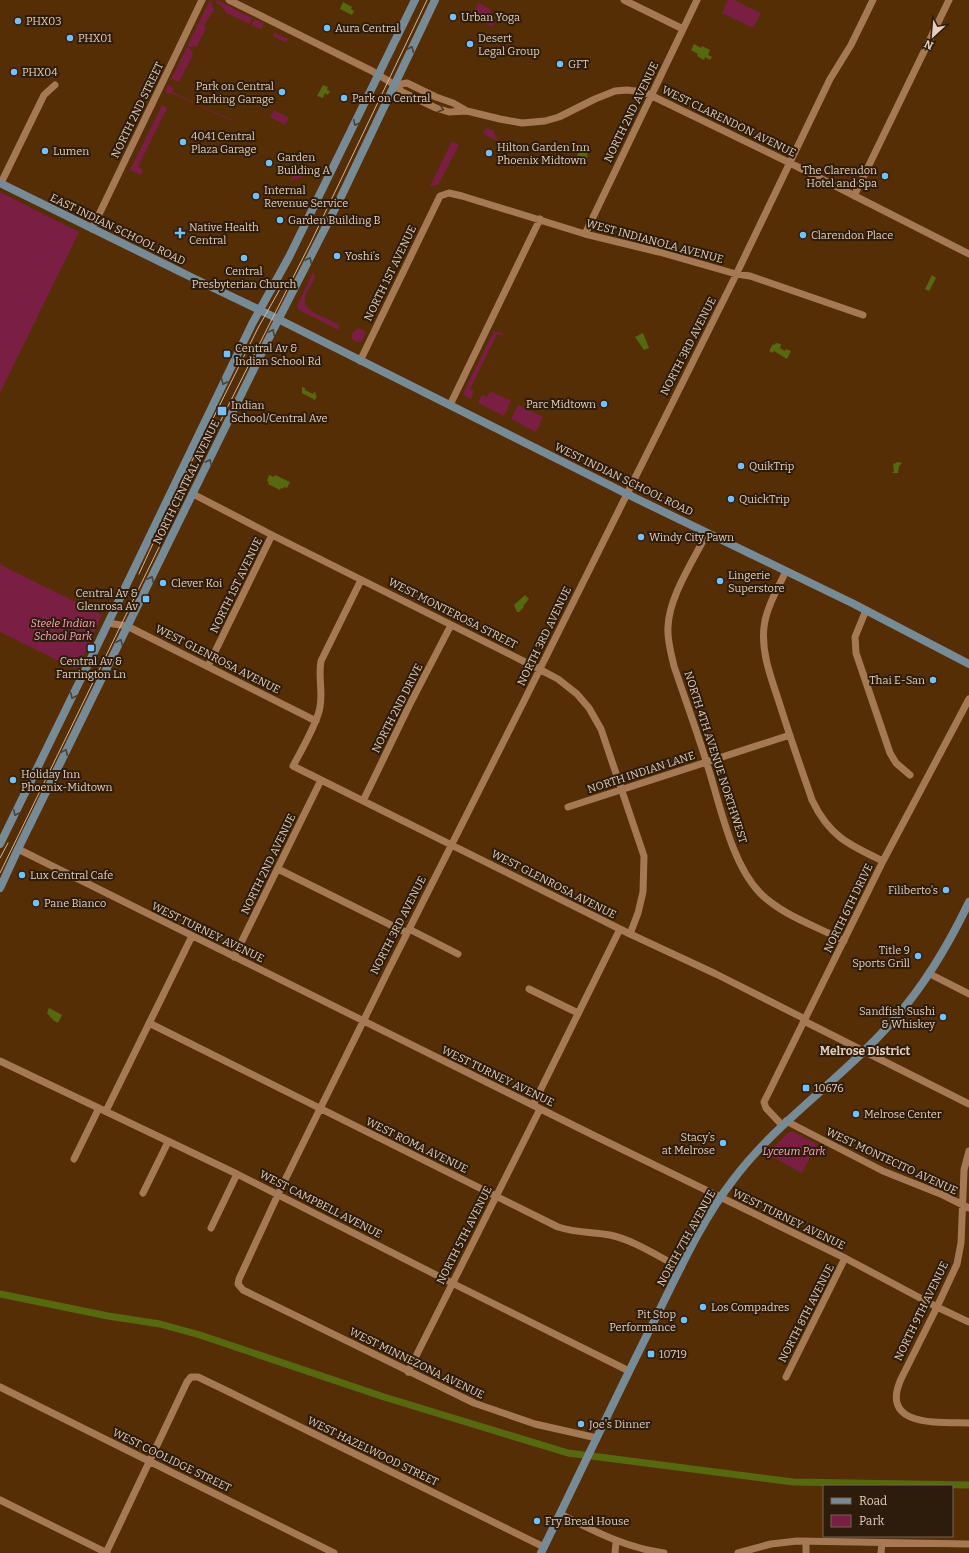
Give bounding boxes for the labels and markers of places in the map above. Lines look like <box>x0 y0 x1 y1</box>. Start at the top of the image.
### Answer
place label: Urban Yoga <box>461 11 520 24</box>
marker: Urban Yoga <box>448 12 458 22</box>
place label: PHX03 <box>26 15 62 28</box>
marker: PHX03 <box>13 16 23 26</box>
place label: Aura Central <box>335 22 399 35</box>
marker: Aura Central <box>322 23 332 33</box>
place label: PHX01 <box>78 32 112 45</box>
place label: Desert Legal Group <box>478 32 540 58</box>
marker: PHX01 <box>65 33 75 43</box>
marker: Desert Legal Group <box>465 39 475 49</box>
place label: GFT <box>568 58 589 71</box>
marker: GFT <box>555 59 565 69</box>
place label: PHX04 <box>22 66 58 79</box>
marker: PHX04 <box>9 67 19 77</box>
place label: Park on Central Parking Garage <box>196 80 274 106</box>
marker: Park on Central Parking Garage <box>277 87 287 97</box>
place label: Park on Central <box>352 92 430 105</box>
marker: Park on Central <box>339 93 349 103</box>
place label: 4041 Central Plaza Garage <box>191 130 257 156</box>
marker: 4041 Central Plaza Garage <box>178 137 188 147</box>
place label: Hilton Garden Inn Phoenix Midtown <box>497 141 590 167</box>
place label: Lumen <box>53 145 89 158</box>
marker: Lumen <box>40 146 50 156</box>
marker: Hilton Garden Inn Phoenix Midtown <box>484 148 494 158</box>
place label: Garden Building A <box>277 151 330 177</box>
marker: Garden Building A <box>264 158 274 168</box>
place label: The Clarendon Hotel and Spa <box>802 164 877 190</box>
marker: The Clarendon Hotel and Spa <box>880 171 890 181</box>
place label: Internal Revenue Service <box>264 184 348 210</box>
marker: Internal Revenue Service <box>251 191 261 201</box>
place label: Garden Building B <box>288 214 381 227</box>
marker: Garden Building B <box>275 215 285 225</box>
place label: Native Health Central <box>189 221 259 247</box>
marker: Native Health Central <box>174 227 186 239</box>
place label: Clarendon Place <box>811 229 893 242</box>
marker: Clarendon Place <box>798 230 808 240</box>
place label: Yoshi’s <box>345 250 380 263</box>
marker: Yoshi’s <box>332 251 342 261</box>
marker: Central Presbyterian Church <box>239 253 249 263</box>
place label: Central Presbyterian Church <box>192 265 296 291</box>
place label: Central Av & Indian School Rd <box>235 342 321 368</box>
marker: Central Av & Indian School Rd <box>222 349 232 359</box>
place label: Parc Midtown <box>526 398 596 411</box>
place label: Indian School/Central Ave <box>231 399 328 425</box>
marker: Parc Midtown <box>599 399 609 409</box>
marker: Indian School/Central Ave <box>216 405 228 417</box>
place label: QuikTrip <box>749 460 795 473</box>
marker: QuikTrip <box>736 461 746 471</box>
place label: QuickTrip <box>739 493 790 506</box>
marker: QuickTrip <box>726 494 736 504</box>
place label: Windy City Pawn <box>649 531 734 544</box>
marker: Windy City Pawn <box>636 532 646 542</box>
place label: Lingerie Superstore <box>728 569 785 595</box>
marker: Lingerie Superstore <box>715 576 725 586</box>
place label: Clever Koi <box>171 577 223 590</box>
marker: Clever Koi <box>158 578 168 588</box>
place label: Central Av & Glenrosa Av <box>75 587 138 613</box>
marker: Central Av & Glenrosa Av <box>141 594 151 604</box>
marker: Central Av & Farrington Ln <box>86 643 96 653</box>
place label: Central Av & Farrington Ln <box>56 655 126 681</box>
place label: Thai E-San <box>869 674 925 687</box>
marker: Thai E-San <box>928 675 938 685</box>
place label: Holiday Inn Phoenix-Midtown <box>21 768 112 794</box>
marker: Holiday Inn Phoenix-Midtown <box>8 775 18 785</box>
place label: Lux Central Cafe <box>30 869 113 882</box>
marker: Lux Central Cafe <box>17 870 27 880</box>
place label: Filiberto's <box>888 884 938 897</box>
marker: Filiberto's <box>941 885 951 895</box>
place label: Pane Bianco <box>44 897 106 910</box>
marker: Pane Bianco <box>31 898 41 908</box>
place label: Title 9 Sports Grill <box>852 944 910 970</box>
marker: Title 9 Sports Grill <box>913 951 923 961</box>
place label: Sandfish Sushi & Whiskey <box>859 1005 936 1031</box>
marker: Sandfish Sushi & Whiskey <box>938 1012 948 1022</box>
place label: 10676 <box>814 1082 844 1095</box>
marker: 10676 <box>801 1083 811 1093</box>
place label: Melrose Center <box>864 1108 942 1121</box>
marker: Melrose Center <box>851 1109 861 1119</box>
place label: Stacy’s at Melrose <box>662 1131 715 1157</box>
marker: Stacy’s at Melrose <box>718 1138 728 1148</box>
place label: Los Compadres <box>711 1301 789 1314</box>
marker: Los Compadres <box>698 1302 708 1312</box>
place label: Pit Stop Performance <box>609 1308 676 1334</box>
marker: Pit Stop Performance <box>679 1315 689 1325</box>
place label: 10719 <box>659 1348 687 1361</box>
marker: 10719 <box>646 1349 656 1359</box>
place label: Joe's Dinner <box>588 1418 650 1431</box>
marker: Joe's Dinner <box>576 1419 586 1429</box>
place label: Fry Bread House <box>545 1515 629 1528</box>
marker: Fry Bread House <box>532 1516 542 1526</box>

